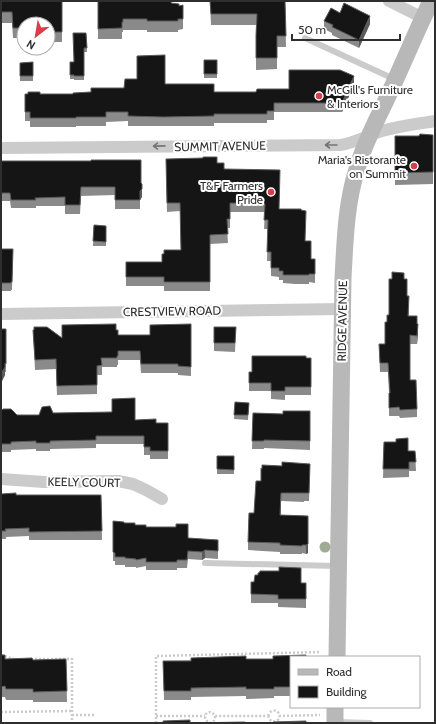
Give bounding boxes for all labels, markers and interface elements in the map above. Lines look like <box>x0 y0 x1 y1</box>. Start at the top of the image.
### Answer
north arrow <box>16 16 56 56</box>
scale bar <box>292 16 400 42</box>
text: 50 m <box>298 22 326 37</box>
text: N <box>24 37 38 53</box>
place label: McGill's Furniture & Interiors <box>327 82 413 111</box>
marker: McGill's Furniture & Interiors <box>314 91 324 101</box>
street label: SUMMIT AVENUE <box>174 138 266 154</box>
one-way arrow <box>325 141 338 149</box>
one-way arrow <box>153 142 166 150</box>
place label: Maria's Ristorante on Summit <box>318 152 406 181</box>
marker: Maria's Ristorante on Summit <box>409 161 419 171</box>
place label: T&F Farmers Pride <box>200 178 263 207</box>
marker: T&F Farmers Pride <box>266 187 276 197</box>
street label: RIDGE AVENUE <box>334 280 350 362</box>
street label: CRESTVIEW ROAD <box>123 303 222 319</box>
street label: KEELY COURT <box>47 474 121 490</box>
legend <box>290 656 420 708</box>
text: Road <box>326 664 352 679</box>
text: Building <box>326 684 368 699</box>

